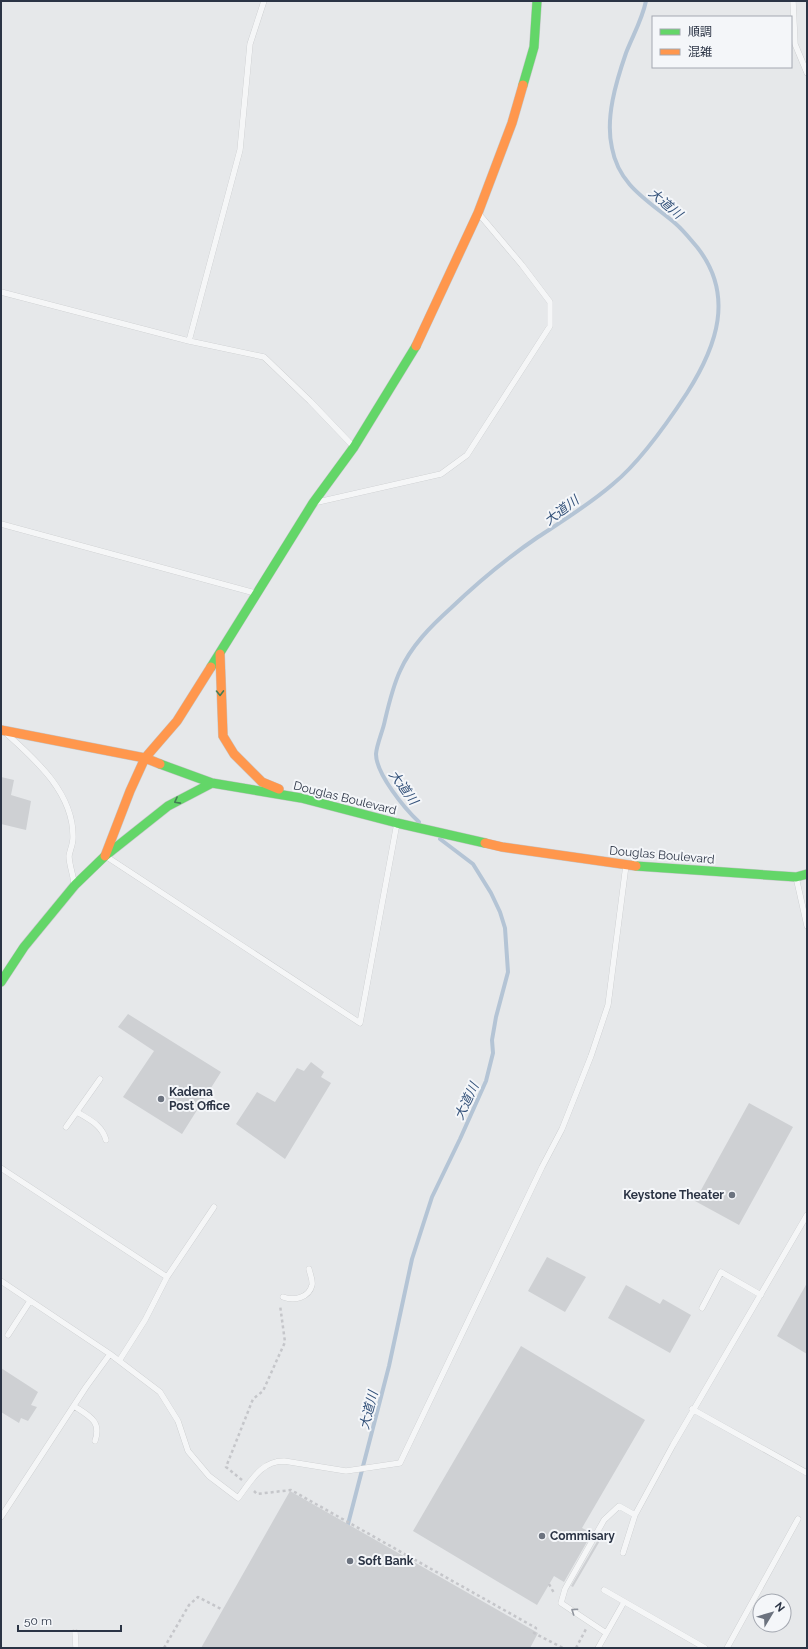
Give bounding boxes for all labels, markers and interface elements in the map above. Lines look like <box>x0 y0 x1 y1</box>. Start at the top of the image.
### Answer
legend <box>652 16 792 68</box>
text: 順調 <box>688 25 712 39</box>
text: 混雑 <box>688 45 712 59</box>
water label: 大道川 <box>646 185 687 223</box>
water label: 大道川 <box>541 491 583 528</box>
one-way arrow <box>216 690 225 696</box>
water label: 大道川 <box>386 767 422 809</box>
street label: Douglas Boulevard <box>292 778 398 818</box>
one-way arrow <box>174 796 181 803</box>
street label: Douglas Boulevard <box>609 843 715 867</box>
water label: 大道川 <box>451 1079 482 1122</box>
place label: Kadena Post Office <box>169 1085 230 1113</box>
marker: Kadena Post Office <box>156 1094 166 1104</box>
place label: Keystone Theater <box>623 1188 724 1202</box>
marker: Keystone Theater <box>727 1190 737 1200</box>
water label: 大道川 <box>356 1387 381 1431</box>
place label: Commisary <box>550 1529 615 1543</box>
marker: Commisary <box>537 1531 547 1541</box>
place label: Soft Bank <box>358 1554 414 1568</box>
marker: Soft Bank <box>345 1556 355 1566</box>
north arrow <box>752 1593 792 1633</box>
text: N <box>772 1600 787 1614</box>
scale bar <box>18 1607 121 1633</box>
one-way arrow <box>571 1608 578 1616</box>
text: 50 m <box>24 1614 52 1628</box>

